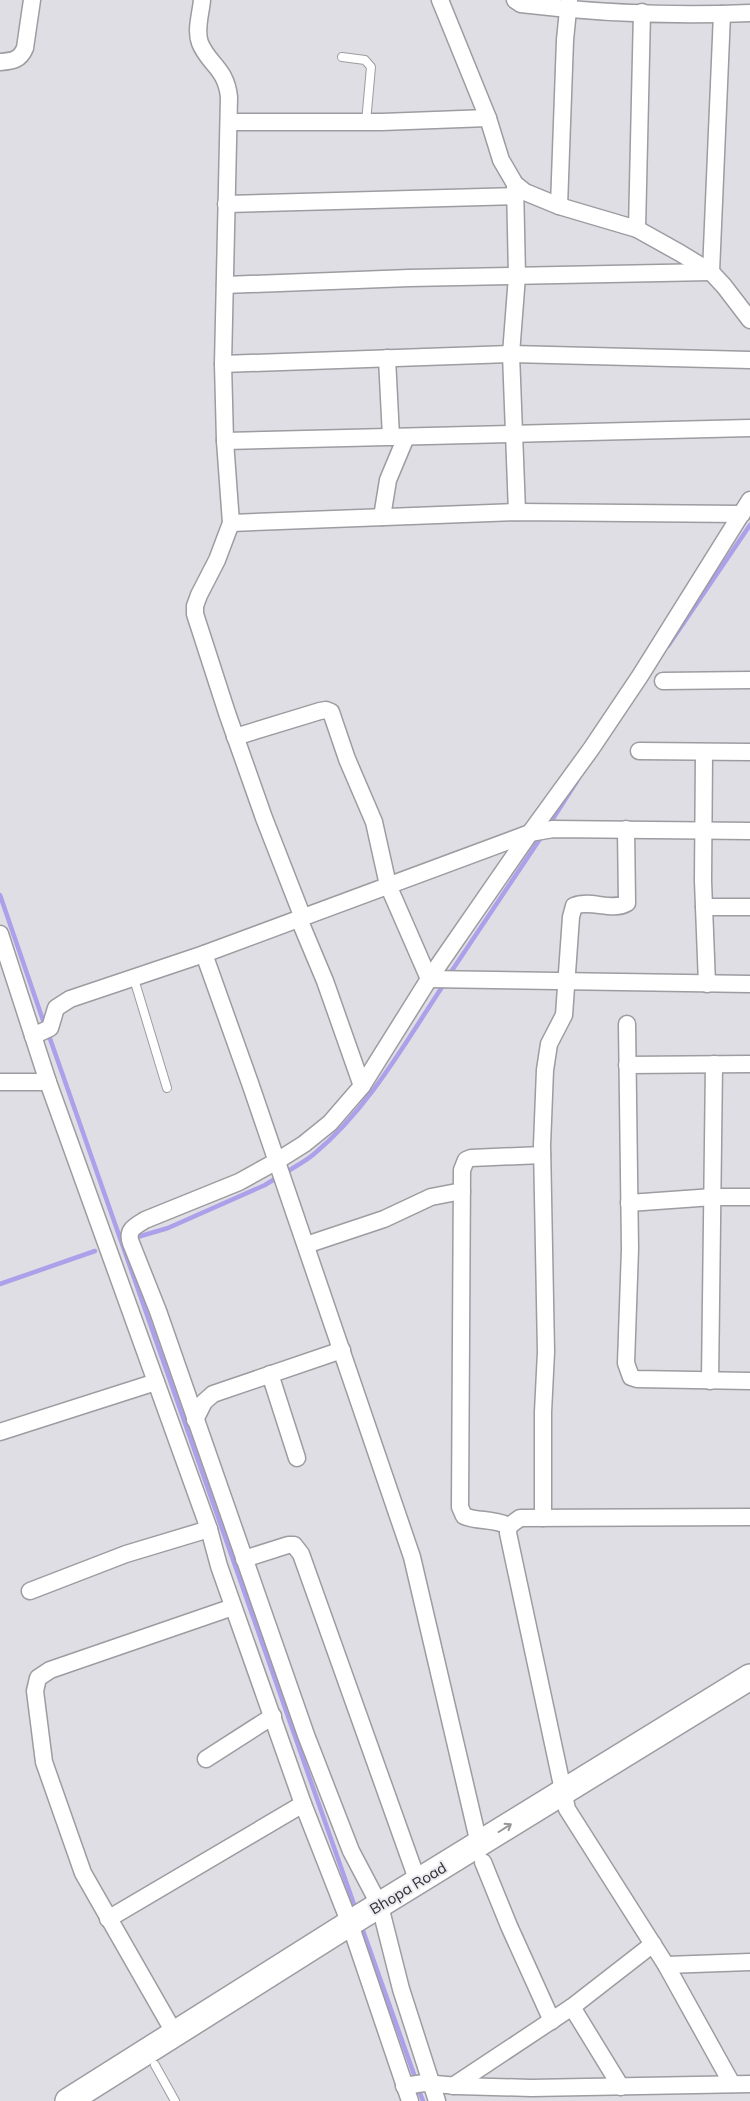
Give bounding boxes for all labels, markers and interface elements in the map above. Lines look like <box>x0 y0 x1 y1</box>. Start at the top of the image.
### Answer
one-way arrow <box>498 1823 512 1834</box>
street label: Bhopa Road <box>366 1858 450 1918</box>

